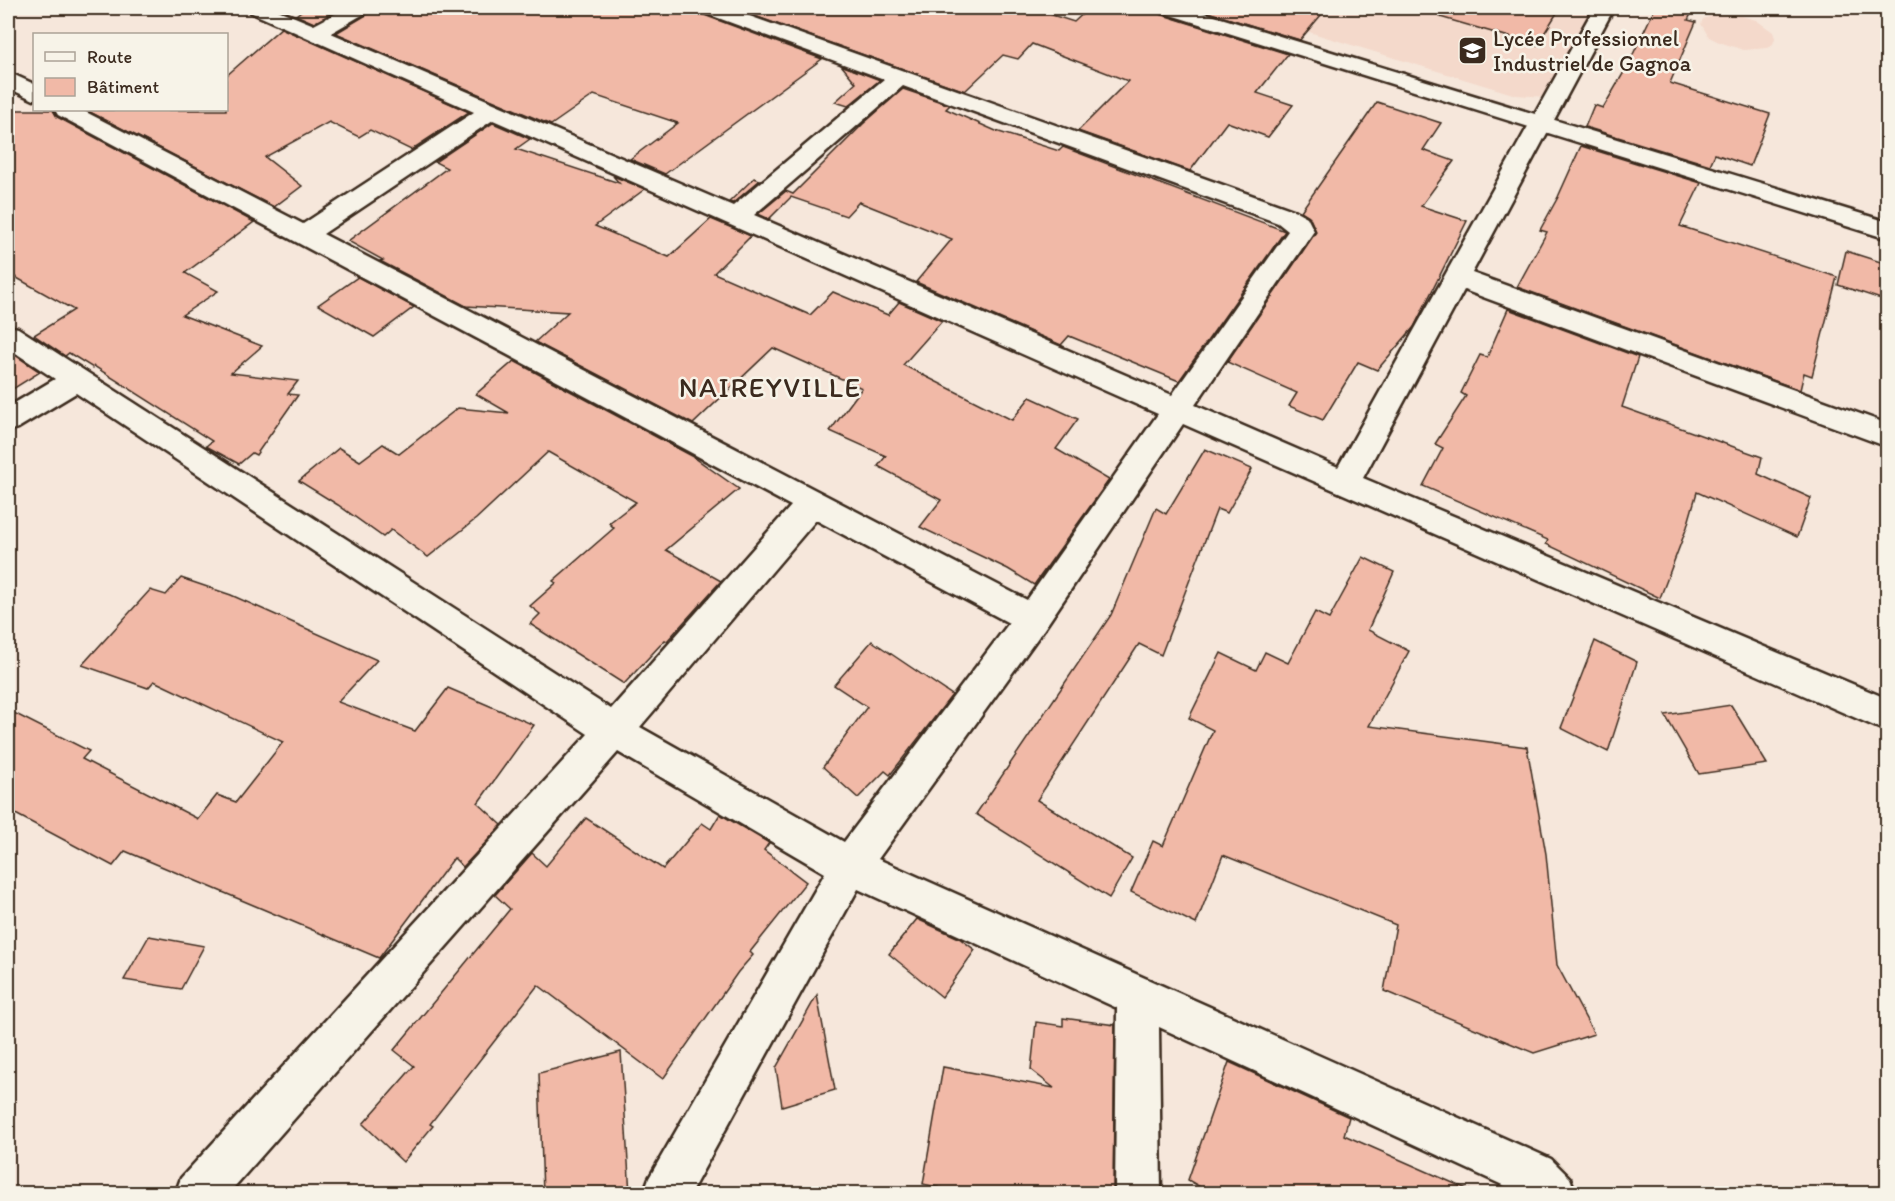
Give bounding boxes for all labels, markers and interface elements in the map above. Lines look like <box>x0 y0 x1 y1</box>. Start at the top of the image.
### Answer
place label: Lycée Professionnel Industriel de Gagnoa <box>1493 25 1692 77</box>
legend <box>33 33 228 111</box>
school or university icon: Lycée Professionnel Industriel de Gagnoa <box>1456 35 1488 67</box>
text: Route <box>87 46 132 68</box>
text: Bâtiment <box>87 76 160 98</box>
district label: NAIREYVILLE <box>679 370 861 404</box>

